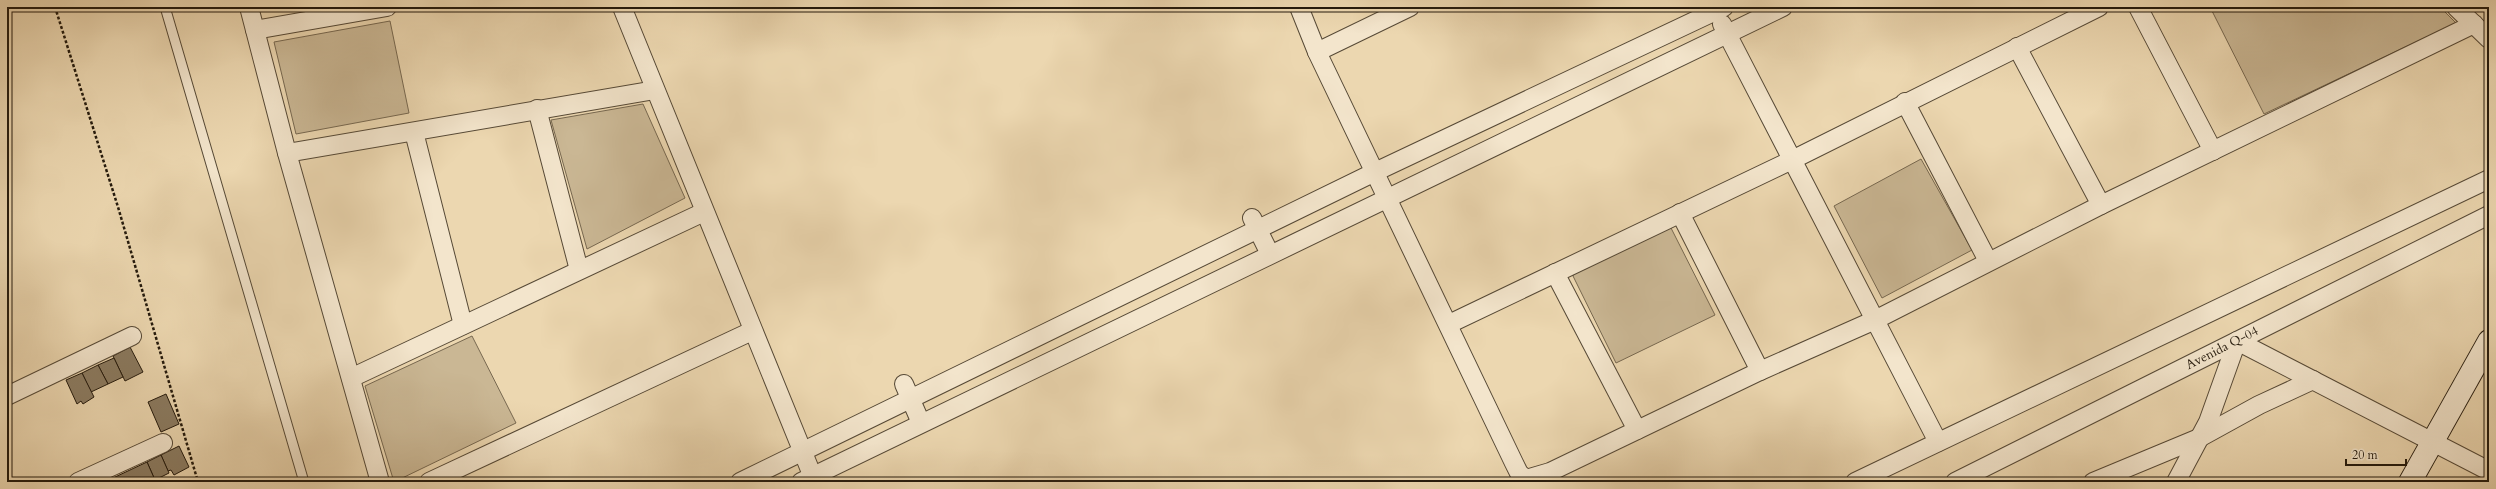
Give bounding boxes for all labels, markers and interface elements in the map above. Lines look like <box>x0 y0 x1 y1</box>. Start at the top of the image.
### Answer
street label: Avenida Q-04 <box>2183 322 2262 374</box>
scale bar <box>2346 441 2406 467</box>
text: 20 m <box>2352 447 2379 463</box>

